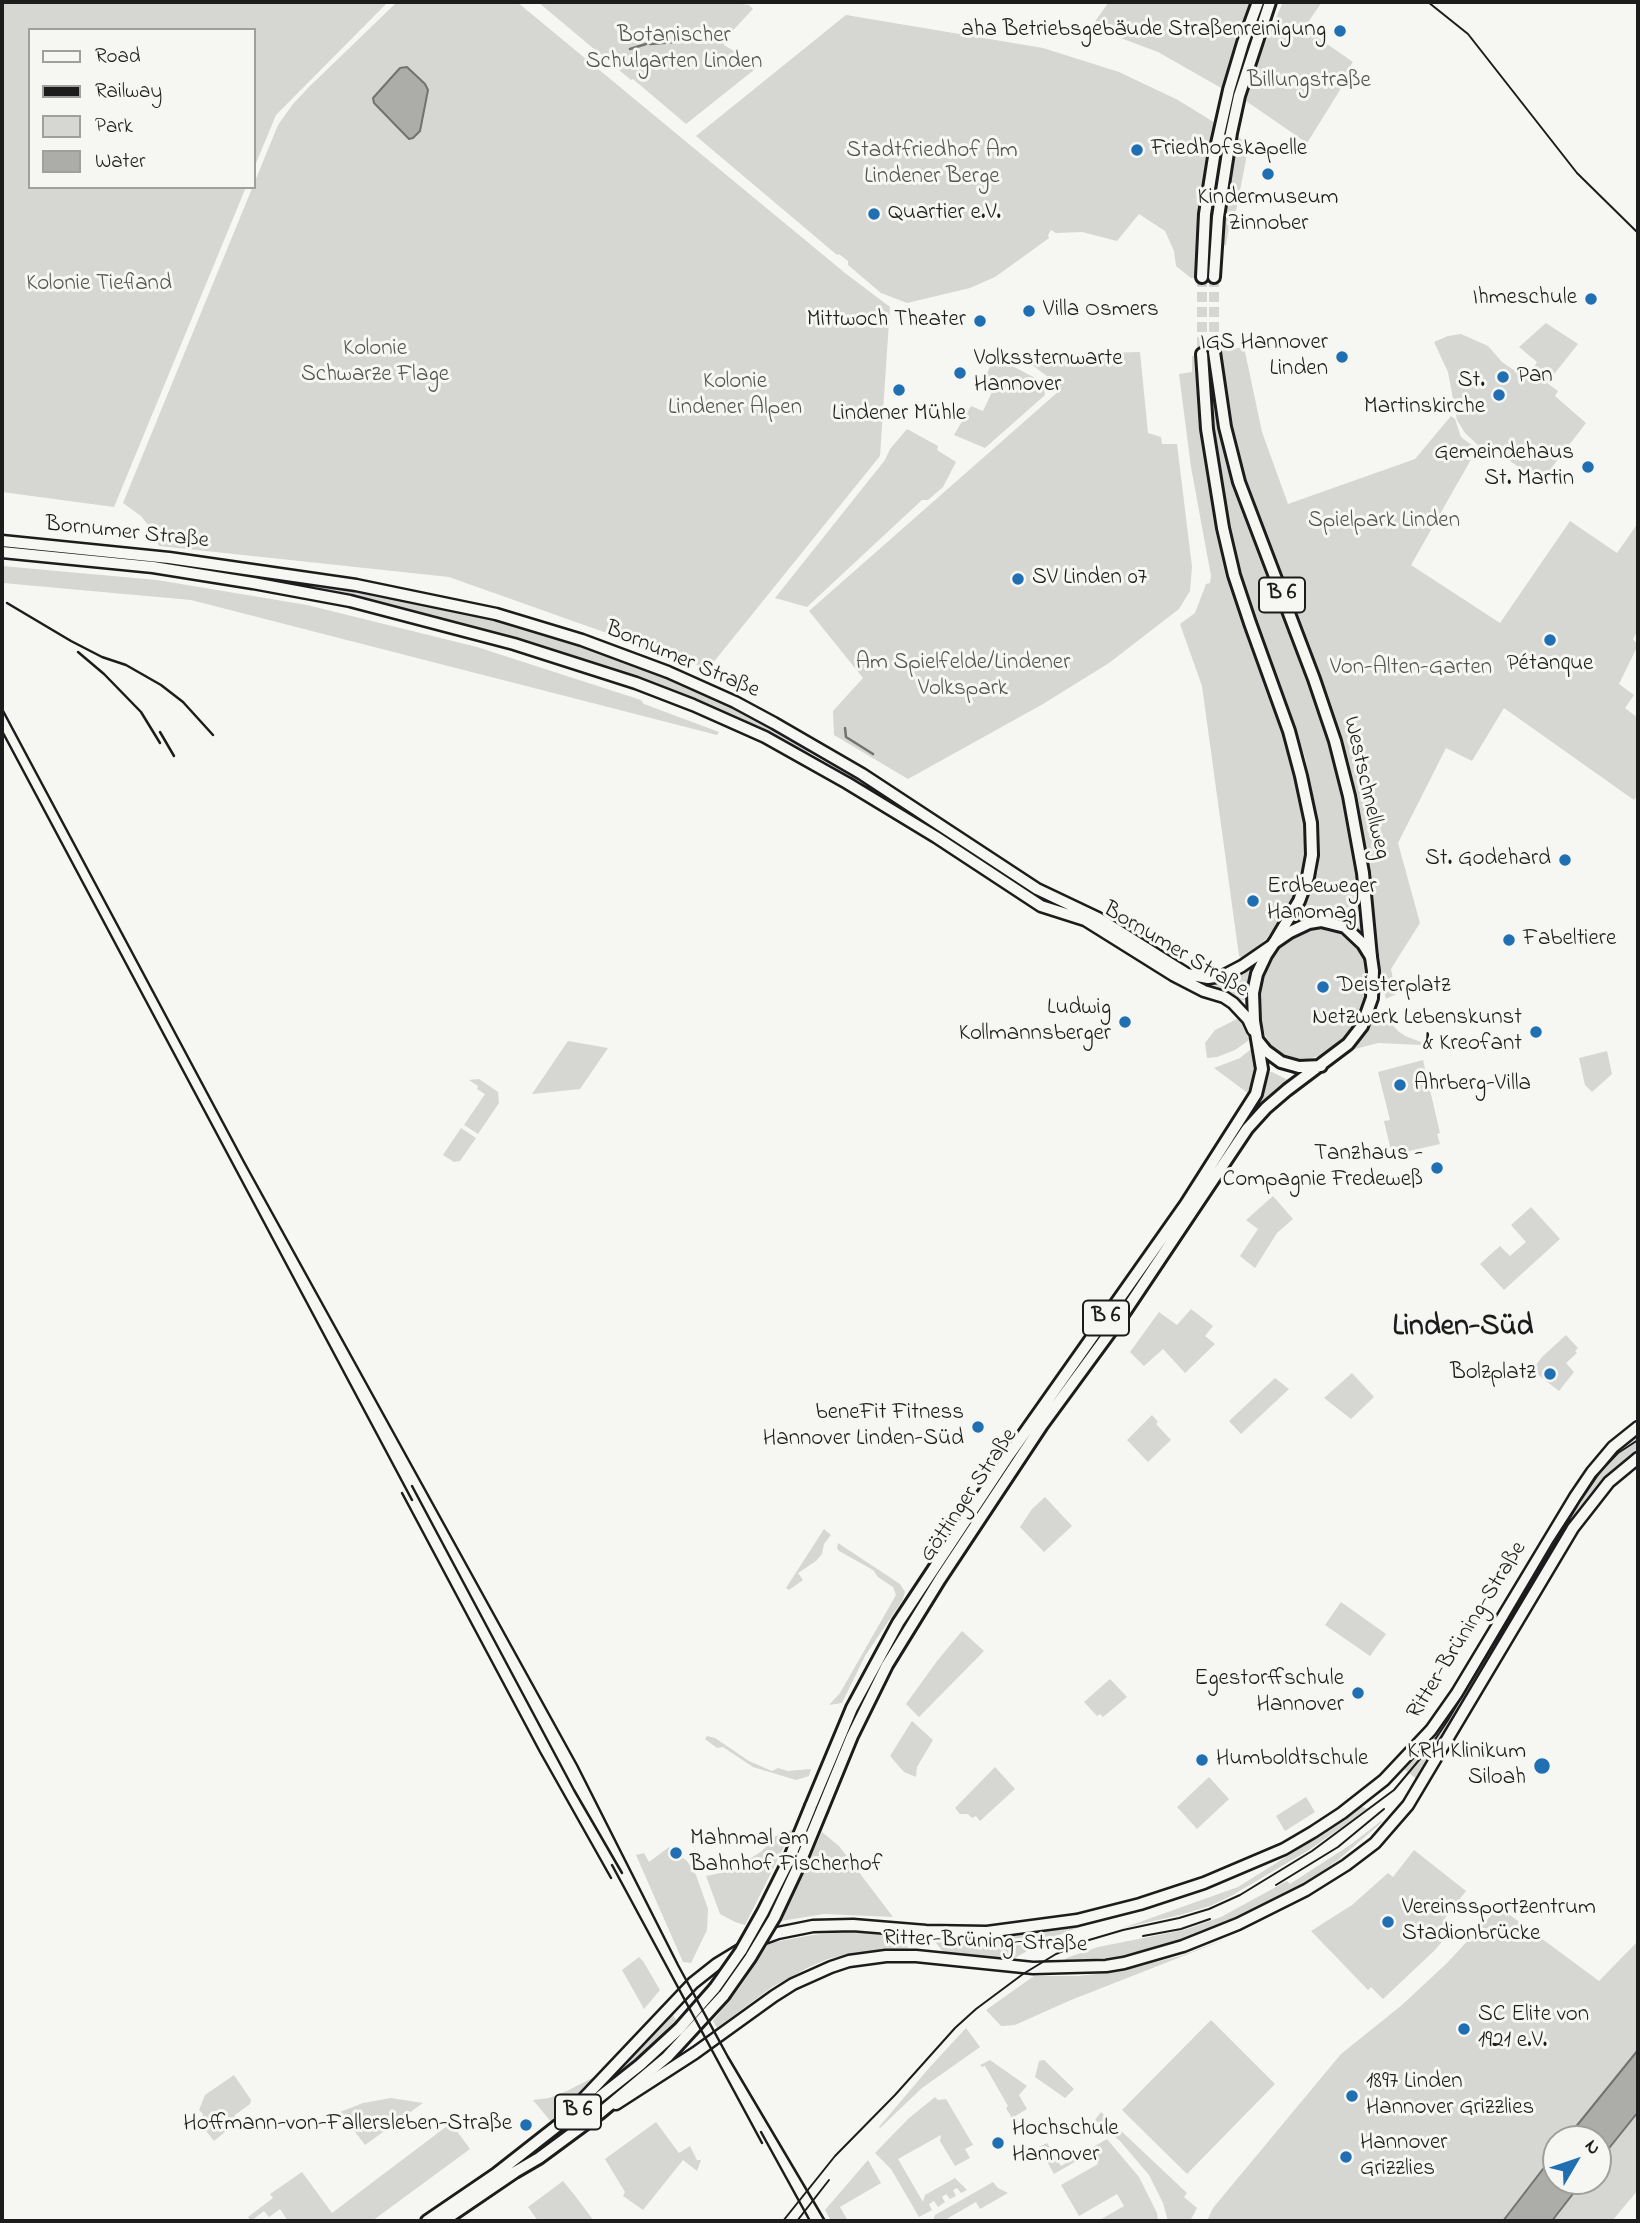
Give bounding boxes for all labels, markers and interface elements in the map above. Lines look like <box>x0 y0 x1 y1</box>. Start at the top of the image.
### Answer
place label: aha Betriebsgebäude Straßenreinigung <box>961 17 1326 45</box>
park label: Botanischer Schulgarten Linden <box>586 23 762 77</box>
marker: aha Betriebsgebäude Straßenreinigung <box>1332 23 1348 39</box>
legend <box>28 28 256 189</box>
text: Road <box>95 42 141 72</box>
park label: Billungstraße <box>1247 68 1371 96</box>
text: Railway <box>95 77 162 107</box>
text: Park <box>95 112 133 142</box>
place label: Friedhofskapelle <box>1151 136 1307 164</box>
park label: Stadtfriedhof Am Lindener Berge <box>846 138 1018 192</box>
marker: Friedhofskapelle <box>1129 142 1145 158</box>
text: Water <box>95 147 146 177</box>
marker: Kindermuseum Zinnober <box>1260 166 1276 182</box>
place label: Kindermuseum Zinnober <box>1198 185 1338 239</box>
place label: Quartier e.V. <box>888 200 1001 228</box>
marker: Quartier e.V. <box>866 206 882 222</box>
park label: Kolonie Tiefland <box>26 271 172 299</box>
place label: Ihmeschule <box>1472 285 1577 313</box>
marker: Ihmeschule <box>1583 291 1599 307</box>
place label: Villa Osmers <box>1043 297 1159 325</box>
marker: Villa Osmers <box>1021 303 1037 319</box>
place label: Mittwoch Theater <box>807 307 966 335</box>
marker: Mittwoch Theater <box>972 313 988 329</box>
place label: IGS Hannover Linden <box>1200 330 1328 384</box>
park label: Kolonie Schwarze Flage <box>301 336 449 390</box>
place label: Volkssternwarte Hannover <box>974 346 1123 400</box>
marker: IGS Hannover Linden <box>1334 349 1350 365</box>
place label: Pan <box>1517 363 1553 391</box>
marker: Volkssternwarte Hannover <box>952 365 968 381</box>
place label: St. Martinskirche <box>1364 368 1485 422</box>
park label: Kolonie Lindener Alpen <box>668 369 802 423</box>
marker: Pan <box>1495 369 1511 385</box>
marker: Lindener Mühle <box>891 382 907 398</box>
marker: St. Martinskirche <box>1491 387 1507 403</box>
place label: Lindener Mühle <box>832 401 966 429</box>
place label: Gemeindehaus St. Martin <box>1434 440 1574 494</box>
marker: Gemeindehaus St. Martin <box>1580 459 1596 475</box>
park label: Spielpark Linden <box>1308 508 1460 536</box>
street label: Bornumer Straße <box>44 512 210 556</box>
place label: SV Linden 07 <box>1032 565 1147 593</box>
marker: SV Linden 07 <box>1010 571 1026 587</box>
road number: B 6 <box>1259 578 1305 612</box>
street label: Bornumer Straße <box>601 616 763 706</box>
marker: Pétanque <box>1542 632 1558 648</box>
park label: Am Spielfelde/Lindener Volkspark <box>856 650 1070 704</box>
place label: Pétanque <box>1507 651 1593 679</box>
park label: Von-Alten-Garten <box>1330 655 1492 683</box>
street label: Westschnellweg <box>1335 714 1395 862</box>
place label: St. Godehard <box>1425 846 1551 874</box>
marker: St. Godehard <box>1557 852 1573 868</box>
place label: Erdbeweger Hanomag <box>1267 874 1377 928</box>
marker: Erdbeweger Hanomag <box>1245 893 1261 909</box>
street label: Bornumer Straße <box>1097 897 1253 1005</box>
place label: Fabeltiere <box>1523 926 1616 954</box>
marker: Fabeltiere <box>1501 932 1517 948</box>
place label: Deisterplatz <box>1337 973 1451 1001</box>
marker: Deisterplatz <box>1315 979 1331 995</box>
place label: Ludwig Kollmannsberger <box>959 995 1111 1049</box>
place label: Netzwerk Lebenskunst & Kreofant <box>1312 1005 1522 1059</box>
marker: Ludwig Kollmannsberger <box>1117 1014 1133 1030</box>
marker: Netzwerk Lebenskunst & Kreofant <box>1528 1024 1544 1040</box>
place label: Ahrberg-Villa <box>1414 1071 1531 1099</box>
marker: Ahrberg-Villa <box>1392 1077 1408 1093</box>
place label: Tanzhaus - Compagnie Fredeweß <box>1223 1141 1423 1195</box>
marker: Tanzhaus - Compagnie Fredeweß <box>1429 1160 1445 1176</box>
road number: B 6 <box>1083 1300 1129 1336</box>
district label: Linden-Süd <box>1393 1311 1533 1347</box>
place label: Bolzplatz <box>1450 1360 1536 1388</box>
marker: Bolzplatz <box>1542 1366 1558 1382</box>
place label: beneFit Fitness Hannover Linden-Süd <box>763 1400 964 1454</box>
marker: beneFit Fitness Hannover Linden-Süd <box>970 1419 986 1435</box>
street label: Göttinger Straße <box>915 1424 1025 1568</box>
street label: Ritter-Brüning-Straße <box>1402 1537 1534 1725</box>
place label: Egestorffschule Hannover <box>1194 1666 1344 1720</box>
marker: Egestorffschule Hannover <box>1350 1685 1366 1701</box>
place label: KRH Klinikum Siloah <box>1407 1739 1526 1793</box>
place label: Humboldtschule <box>1216 1746 1368 1774</box>
marker: Humboldtschule <box>1194 1752 1210 1768</box>
marker: KRH Klinikum Siloah <box>1532 1756 1552 1776</box>
place label: Mahnmal am Bahnhof Fischerhof <box>690 1826 882 1880</box>
marker: Mahnmal am Bahnhof Fischerhof <box>668 1845 684 1861</box>
place label: Vereinssportzentrum Stadionbrücke <box>1402 1895 1596 1949</box>
marker: Vereinssportzentrum Stadionbrücke <box>1380 1914 1396 1930</box>
street label: Ritter-Brüning-Straße <box>882 1926 1088 1960</box>
place label: SC Elite von 1921 e.V. <box>1478 2002 1589 2056</box>
marker: SC Elite von 1921 e.V. <box>1456 2021 1472 2037</box>
place label: 1897 Linden Hannover Grizzlies <box>1366 2069 1534 2123</box>
marker: 1897 Linden Hannover Grizzlies <box>1344 2088 1360 2104</box>
road number: B 6 <box>555 2094 601 2130</box>
place label: Hoffmann-von-Fallersleben-Straße <box>183 2111 512 2139</box>
place label: Hochschule Hannover <box>1012 2116 1119 2170</box>
marker: Hoffmann-von-Fallersleben-Straße <box>518 2117 534 2133</box>
north arrow <box>1542 2125 1612 2195</box>
place label: Hannover Grizzlies <box>1360 2130 1447 2184</box>
text: N <box>1578 2134 1607 2161</box>
marker: Hochschule Hannover <box>990 2135 1006 2151</box>
marker: Hannover Grizzlies <box>1338 2149 1354 2165</box>

